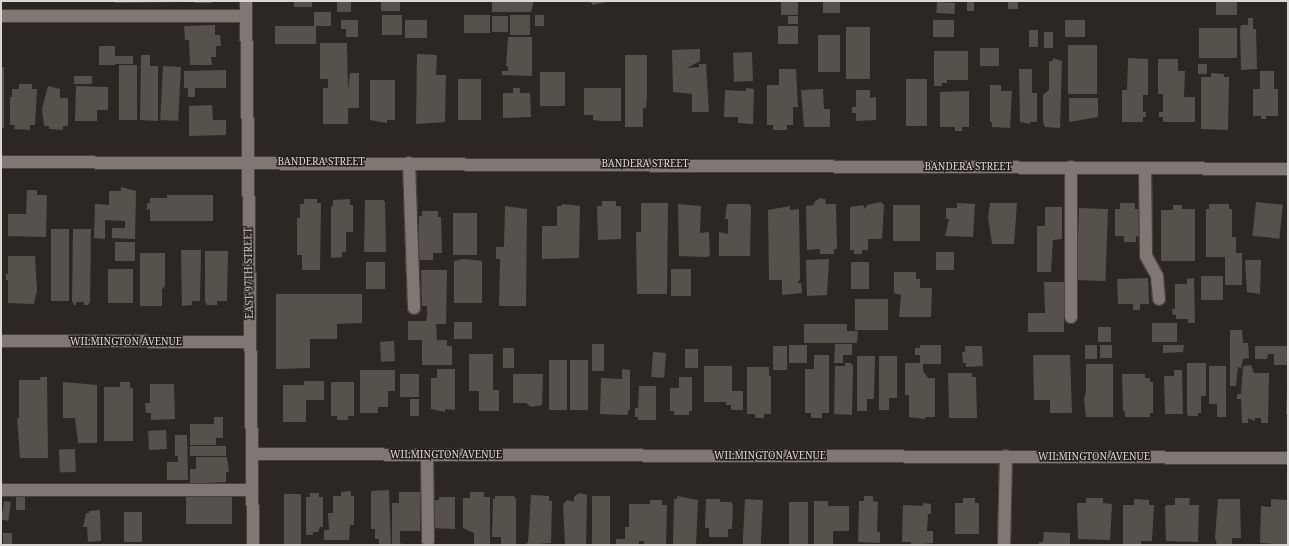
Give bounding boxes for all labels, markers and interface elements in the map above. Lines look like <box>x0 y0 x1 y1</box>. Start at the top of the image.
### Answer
street label: BANDERA STREET <box>277 156 365 168</box>
street label: BANDERA STREET <box>601 158 689 170</box>
street label: BANDERA STREET <box>924 161 1012 173</box>
street label: EAST 97TH STREET <box>242 227 256 319</box>
street label: WILMINGTON AVENUE <box>70 336 182 348</box>
street label: WILMINGTON AVENUE <box>390 449 502 461</box>
street label: WILMINGTON AVENUE <box>714 450 826 462</box>
street label: WILMINGTON AVENUE <box>1038 451 1150 463</box>

